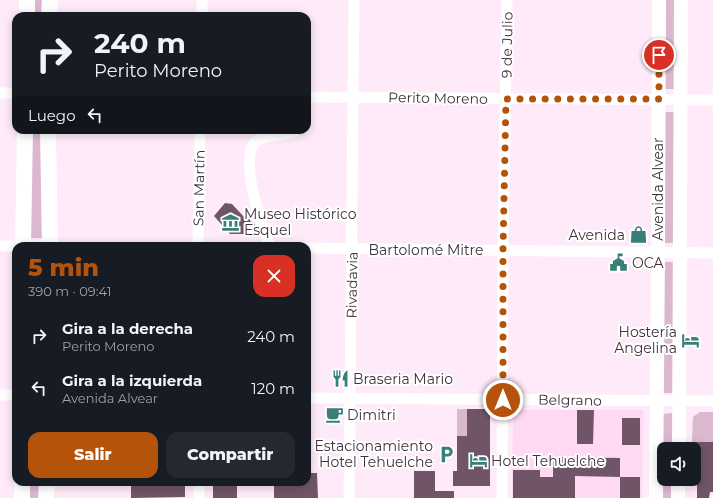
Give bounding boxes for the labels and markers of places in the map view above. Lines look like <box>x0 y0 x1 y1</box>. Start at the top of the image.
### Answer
pin <box>642 38 676 72</box>
place label: Museo Histórico Esquel <box>244 205 357 239</box>
museum icon: Museo Histórico Esquel <box>221 212 241 232</box>
shop icon: Avenida <box>628 225 648 245</box>
place label: Avenida <box>569 226 625 244</box>
public building icon: OCA <box>609 253 629 273</box>
place label: OCA <box>632 254 664 272</box>
place label: Hostería Angelina <box>614 323 677 357</box>
hotel icon: Hostería Angelina <box>680 330 700 350</box>
restaurant icon: Braseria Mario <box>330 369 350 389</box>
place label: Braseria Mario <box>353 370 453 388</box>
cafe icon: Dimitri <box>324 405 344 425</box>
place label: Dimitri <box>347 406 396 424</box>
place label: Estacionamiento Hotel Tehuelche <box>314 437 433 471</box>
parking icon: Estacionamiento Hotel Tehuelche <box>436 444 456 464</box>
hotel icon: Hotel Tehuelche <box>468 451 488 471</box>
place label: Hotel Tehuelche <box>491 452 605 470</box>

